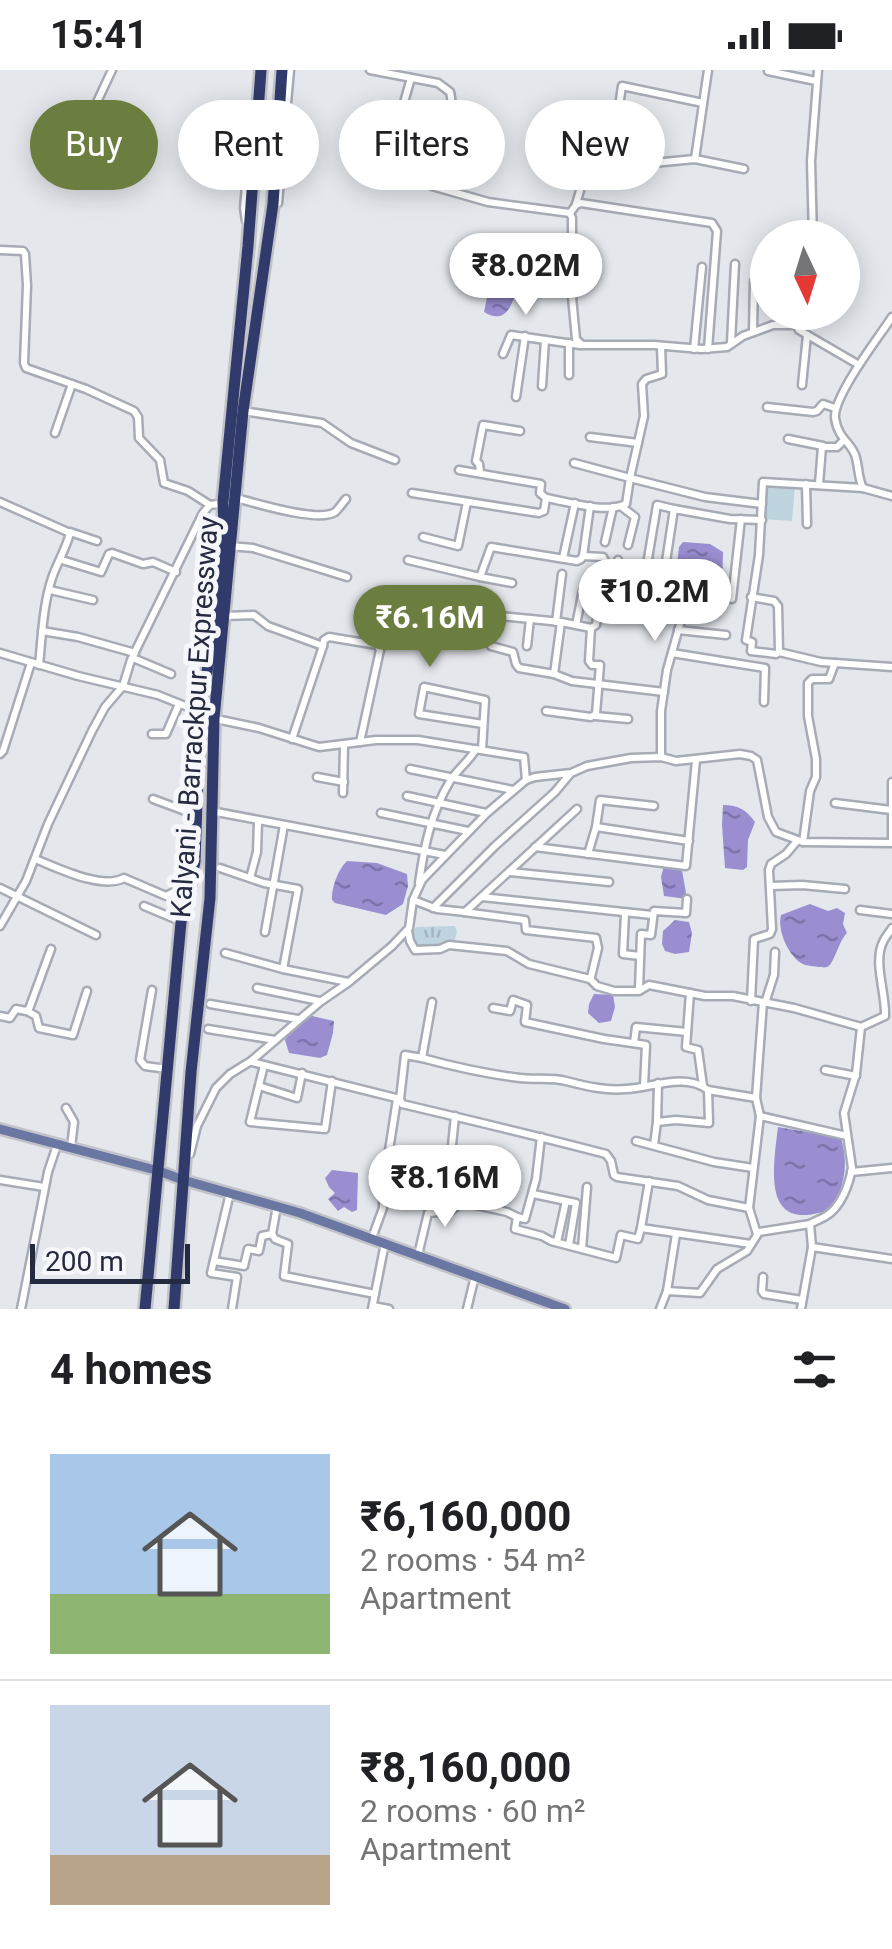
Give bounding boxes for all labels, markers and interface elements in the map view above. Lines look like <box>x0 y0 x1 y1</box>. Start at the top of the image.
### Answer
text: 15:41 <box>50 13 148 57</box>
chip: Buy <box>30 100 158 190</box>
chip: Rent <box>178 100 319 190</box>
chip: Filters <box>339 100 505 190</box>
chip: New <box>525 100 665 190</box>
north arrow <box>750 220 860 330</box>
map controls <box>750 220 860 330</box>
pin: ₹8.02M <box>445 233 607 318</box>
text: ₹8.02M <box>471 246 581 284</box>
street label: Kalyani - Barrackpur Expressway <box>164 515 225 919</box>
pin: ₹10.2M <box>574 559 736 644</box>
text: ₹10.2M <box>600 572 710 610</box>
pin: ₹6.16M <box>349 585 511 670</box>
text: ₹6.16M <box>375 598 485 636</box>
pin: ₹8.16M <box>364 1145 526 1230</box>
text: ₹8.16M <box>390 1158 500 1196</box>
scale bar <box>30 1239 190 1284</box>
text: 200 m <box>45 1245 124 1278</box>
icon: filters <box>787 1342 842 1397</box>
text: 4 homes <box>50 1345 212 1394</box>
text: ₹6,160,000 <box>360 1492 571 1541</box>
icon: home <box>130 1494 250 1614</box>
text: 2 rooms · 54 m² <box>360 1541 585 1579</box>
text: Apartment <box>360 1579 512 1617</box>
text: ₹8,160,000 <box>360 1743 571 1792</box>
icon: home <box>130 1745 250 1865</box>
text: 2 rooms · 60 m² <box>360 1792 585 1830</box>
text: Apartment <box>360 1830 512 1868</box>

